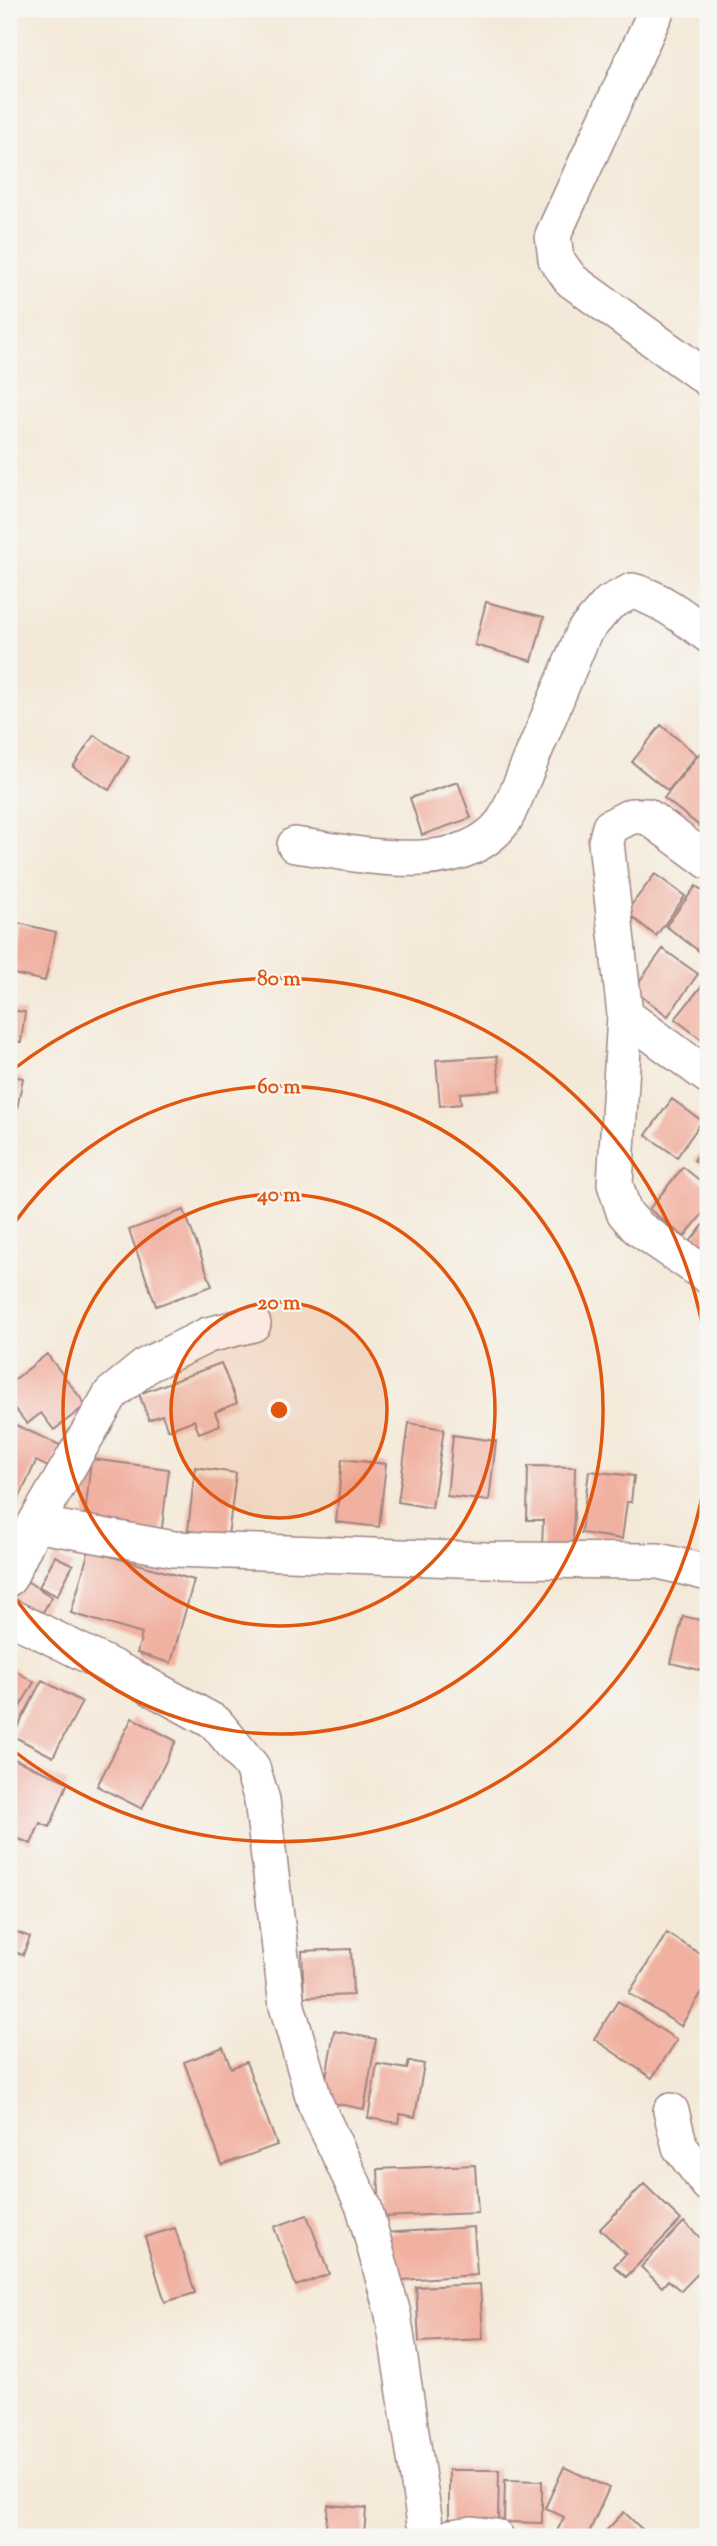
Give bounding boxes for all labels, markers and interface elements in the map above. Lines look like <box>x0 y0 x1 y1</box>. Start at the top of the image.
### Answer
text: 80 m <box>257 965 301 995</box>
text: 60 m <box>257 1073 301 1103</box>
text: 40 m <box>256 1181 301 1211</box>
text: 20 m <box>258 1289 301 1319</box>
centre of rings <box>267 1398 291 1422</box>

